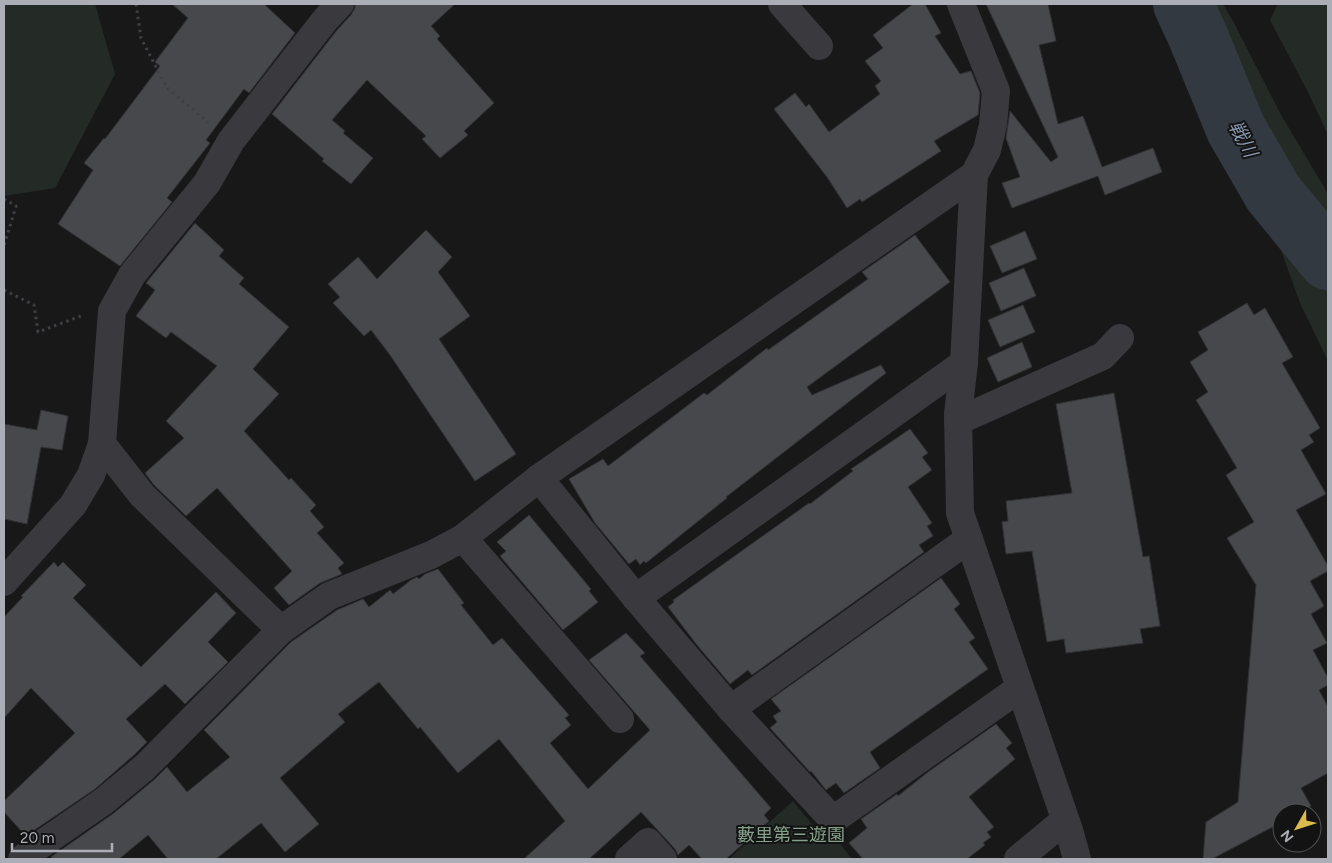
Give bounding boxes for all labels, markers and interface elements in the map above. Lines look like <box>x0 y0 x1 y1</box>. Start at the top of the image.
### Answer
water label: 戦川 <box>1224 117 1263 163</box>
north arrow <box>1272 803 1322 853</box>
scale bar <box>12 820 112 852</box>
park label: 藪里第三遊園 <box>737 824 845 846</box>
text: N <box>1277 826 1297 845</box>
text: 20 m <box>20 829 54 847</box>

